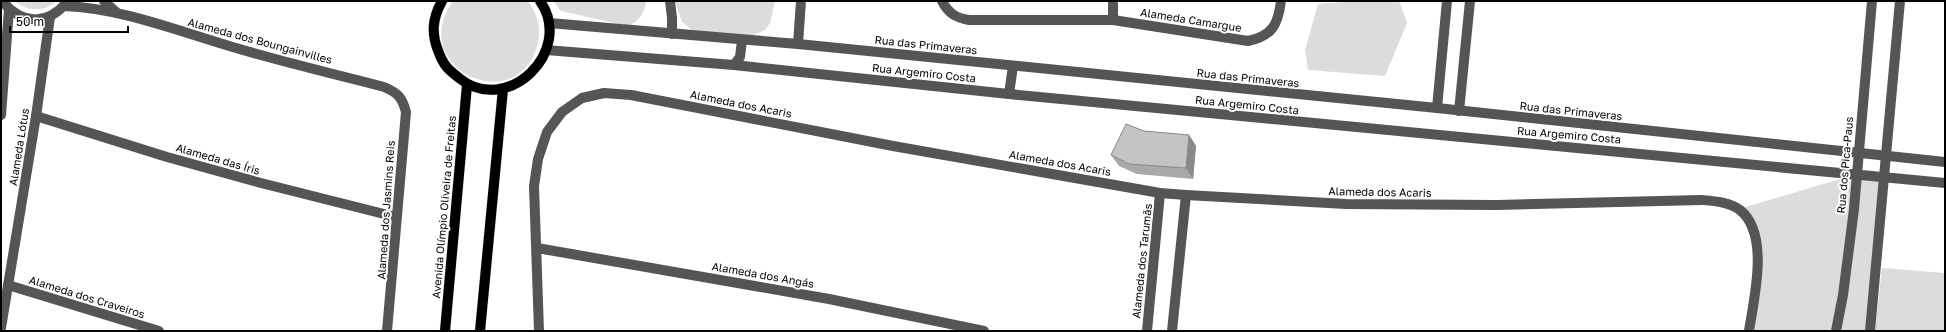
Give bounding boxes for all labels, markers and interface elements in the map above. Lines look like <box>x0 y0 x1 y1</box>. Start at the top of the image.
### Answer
street label: Alameda Camargue <box>1140 5 1243 34</box>
scale bar <box>10 8 128 34</box>
text: 50 m <box>16 14 44 29</box>
street label: Alameda dos Boungainvilles <box>187 15 334 66</box>
street label: Rua das Primaveras <box>874 33 978 56</box>
street label: Rua Argemiro Costa <box>872 61 977 84</box>
street label: Rua das Primaveras <box>1196 66 1300 89</box>
street label: Alameda dos Acaris <box>689 87 793 120</box>
street label: Rua Argemiro Costa <box>1195 93 1300 116</box>
street label: Rua das Primaveras <box>1519 99 1623 122</box>
street label: Alameda Lótus <box>6 107 31 187</box>
street label: Avenida Olímpio Oliveira de Freitas <box>429 115 458 299</box>
street label: Rua dos Pica-Paus <box>1834 116 1855 214</box>
street label: Rua Argemiro Costa <box>1517 123 1622 146</box>
street label: Alameda das Íris <box>175 140 262 177</box>
street label: Alameda dos Jasmins Reis <box>374 140 397 280</box>
street label: Alameda dos Acaris <box>1008 147 1112 178</box>
street label: Alameda dos Acaris <box>1328 184 1432 199</box>
street label: Alameda dos Tarumãs <box>1129 203 1154 319</box>
street label: Alameda dos Angás <box>711 259 815 290</box>
street label: Alameda dos Craveiros <box>28 273 147 320</box>

